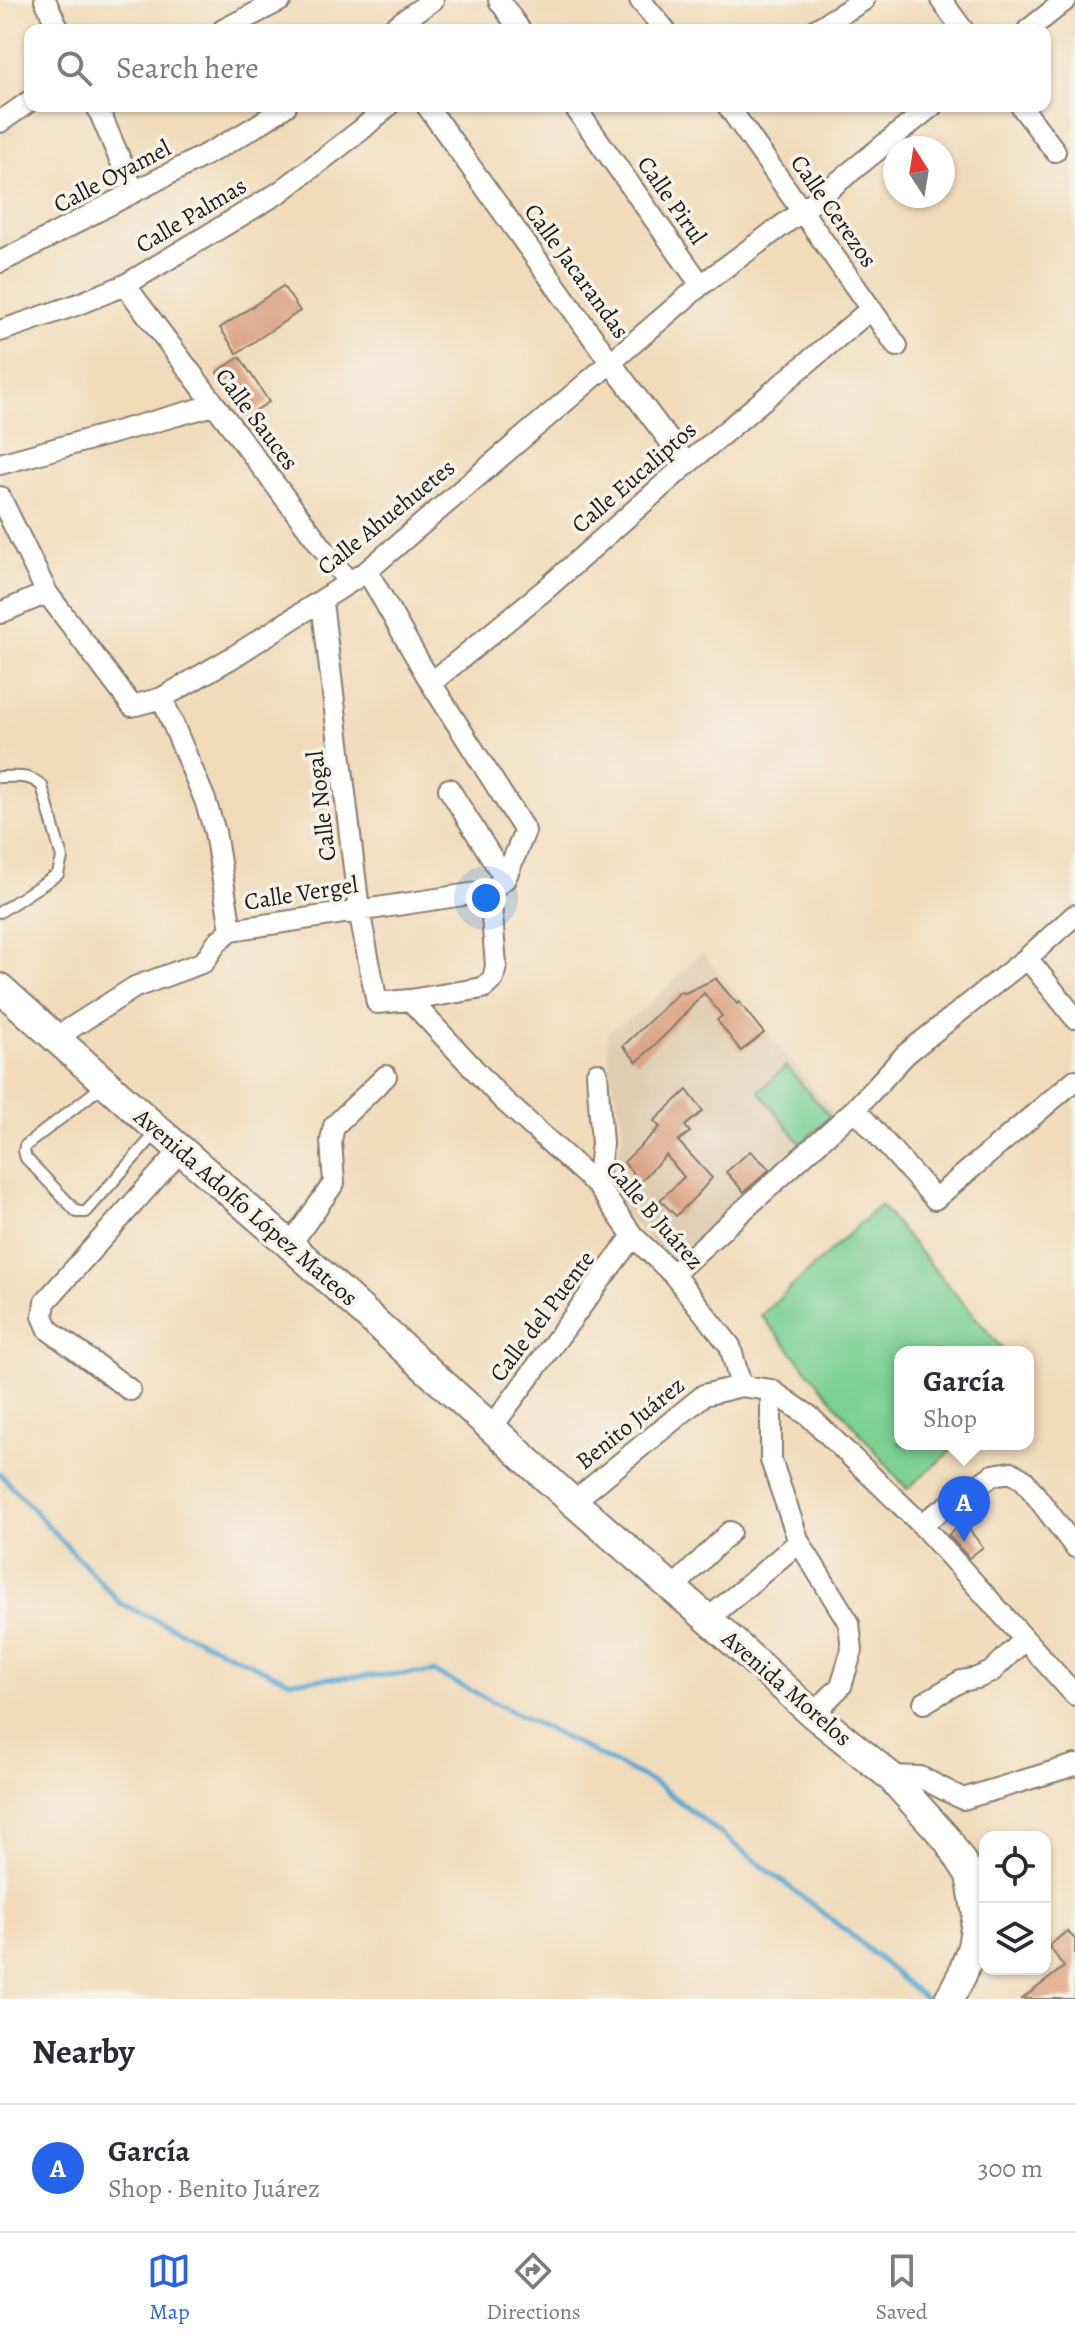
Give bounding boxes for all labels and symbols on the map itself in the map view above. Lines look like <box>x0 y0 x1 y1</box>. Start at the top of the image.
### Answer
street label: Calle Oyamel <box>48 132 176 220</box>
north arrow <box>883 136 955 208</box>
street label: Calle Cerezos <box>783 148 885 274</box>
street label: Calle Pirul <box>630 149 714 251</box>
street label: Calle Palmas <box>130 169 252 261</box>
street label: Calle Jacarandas <box>517 197 637 345</box>
street label: Calle Sauces <box>208 361 306 477</box>
street label: Calle Eucaliptos <box>565 414 703 540</box>
street label: Calle Ahuehuetes <box>310 452 462 582</box>
street label: Calle Nogal <box>298 749 344 863</box>
street label: Calle Vergel <box>242 868 360 918</box>
your location <box>466 878 506 918</box>
street label: Avenida Adolfo López Mateos <box>127 1100 365 1313</box>
street label: Calle B Juárez <box>599 1154 711 1276</box>
street label: Calle del Puente <box>482 1244 602 1388</box>
street label: Benito Juárez <box>569 1369 691 1477</box>
pin: A <box>938 1476 990 1542</box>
street label: Avenida Morelos <box>715 1622 859 1753</box>

